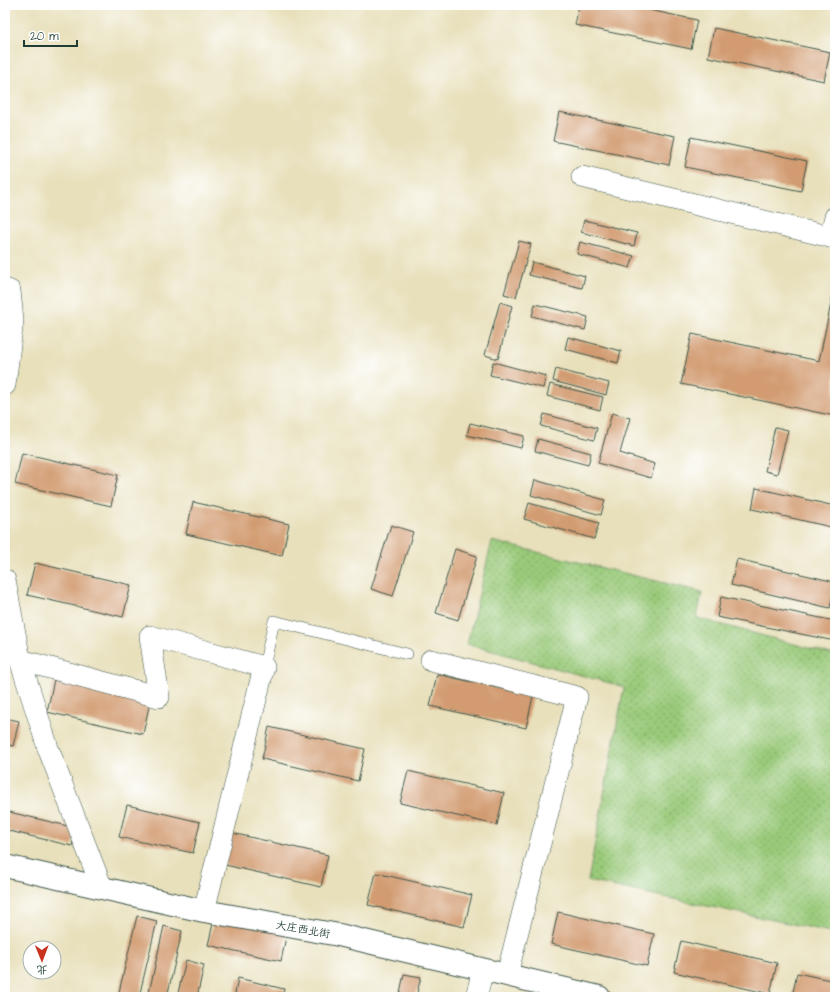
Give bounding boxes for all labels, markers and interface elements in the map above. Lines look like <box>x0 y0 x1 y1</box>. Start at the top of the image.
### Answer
scale bar <box>24 22 77 48</box>
text: 20 m <box>30 28 59 45</box>
street label: 大庄西北街 <box>275 917 332 942</box>
north arrow <box>22 940 62 980</box>
text: 北 <box>37 962 48 977</box>

